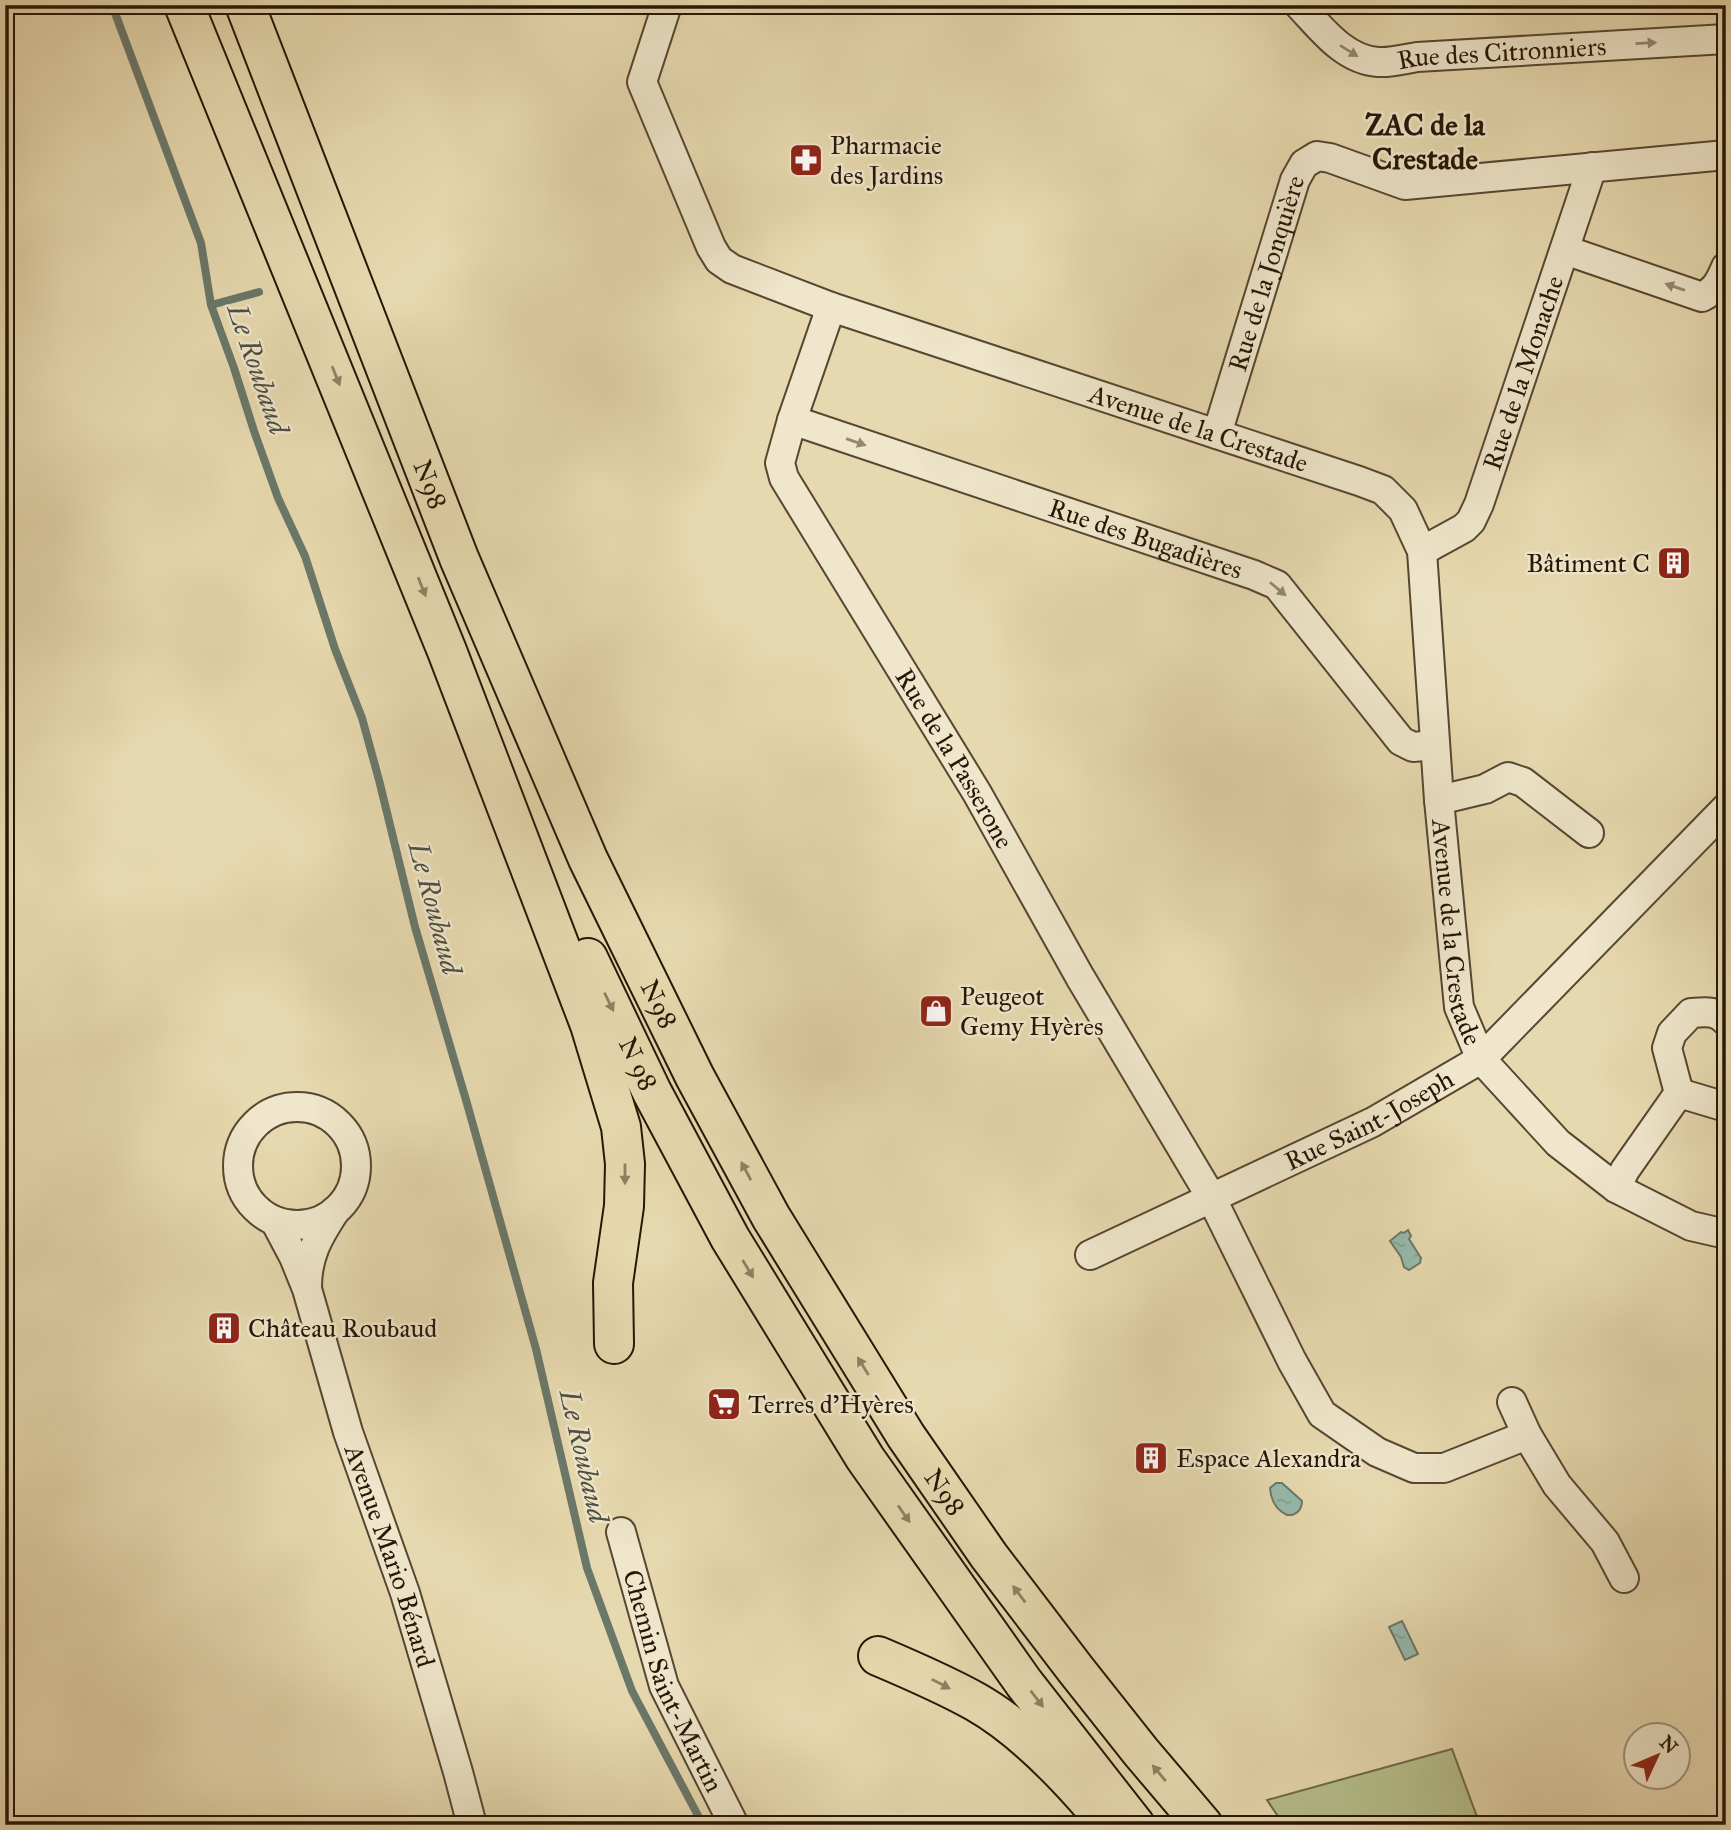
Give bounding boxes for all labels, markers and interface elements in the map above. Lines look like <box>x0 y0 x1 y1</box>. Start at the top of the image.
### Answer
street label: Rue des Citronniers <box>1394 30 1607 76</box>
one-way arrow <box>1635 38 1657 49</box>
one-way arrow <box>1339 45 1358 58</box>
district label: ZAC de la Crestade <box>1365 107 1486 177</box>
place label: Pharmacie des Jardins <box>830 129 943 191</box>
pharmacy icon: Pharmacie des Jardins <box>787 141 825 179</box>
street label: Rue de la Jonquière <box>1221 171 1312 375</box>
street label: Rue de la Monache <box>1476 271 1570 474</box>
one-way arrow <box>1664 281 1685 292</box>
water label: Le Roubaud <box>219 297 297 441</box>
one-way arrow <box>331 366 342 387</box>
street label: Avenue de la Crestade <box>1084 377 1312 479</box>
one-way arrow <box>846 437 867 447</box>
street label: N98 <box>407 455 454 513</box>
street label: Rue des Bugadières <box>1045 491 1247 586</box>
building icon: Bâtiment C <box>1655 544 1693 582</box>
place label: Bâtiment C <box>1526 547 1650 579</box>
one-way arrow <box>416 577 427 598</box>
one-way arrow <box>1269 581 1287 596</box>
street label: Rue de la Passerone <box>888 662 1021 854</box>
street label: Avenue de la Crestade <box>1425 817 1489 1050</box>
water label: Le Roubaud <box>400 836 470 980</box>
street label: N98 <box>634 975 685 1033</box>
place label: Peugeot Gemy Hyères <box>960 980 1103 1042</box>
one-way arrow <box>604 992 615 1012</box>
shop icon: Peugeot Gemy Hyères <box>917 992 955 1030</box>
street label: N 98 <box>612 1032 665 1095</box>
street label: Rue Saint-Joseph <box>1279 1062 1460 1177</box>
one-way arrow <box>740 1161 752 1180</box>
one-way arrow <box>619 1163 631 1185</box>
one-way arrow <box>742 1259 755 1278</box>
building icon: Château Roubaud <box>205 1309 243 1347</box>
place label: Château Roubaud <box>248 1312 437 1344</box>
one-way arrow <box>856 1356 869 1375</box>
water label: Le Roubaud <box>551 1384 617 1528</box>
supermarket icon: Terres d'Hyères <box>705 1385 743 1423</box>
place label: Terres d'Hyères <box>748 1388 914 1420</box>
street label: Avenue Mario Bénard <box>337 1439 442 1671</box>
building icon: Espace Alexandra <box>1132 1439 1170 1477</box>
place label: Espace Alexandra <box>1176 1442 1361 1474</box>
street label: N98 <box>917 1462 972 1522</box>
one-way arrow <box>897 1505 911 1523</box>
street label: Chemin Saint-Martin <box>616 1566 731 1797</box>
one-way arrow <box>1012 1585 1026 1603</box>
one-way arrow <box>931 1677 951 1689</box>
one-way arrow <box>1029 1690 1043 1708</box>
north arrow <box>1622 1722 1692 1792</box>
text: N <box>1655 1731 1683 1758</box>
one-way arrow <box>1152 1764 1167 1781</box>

